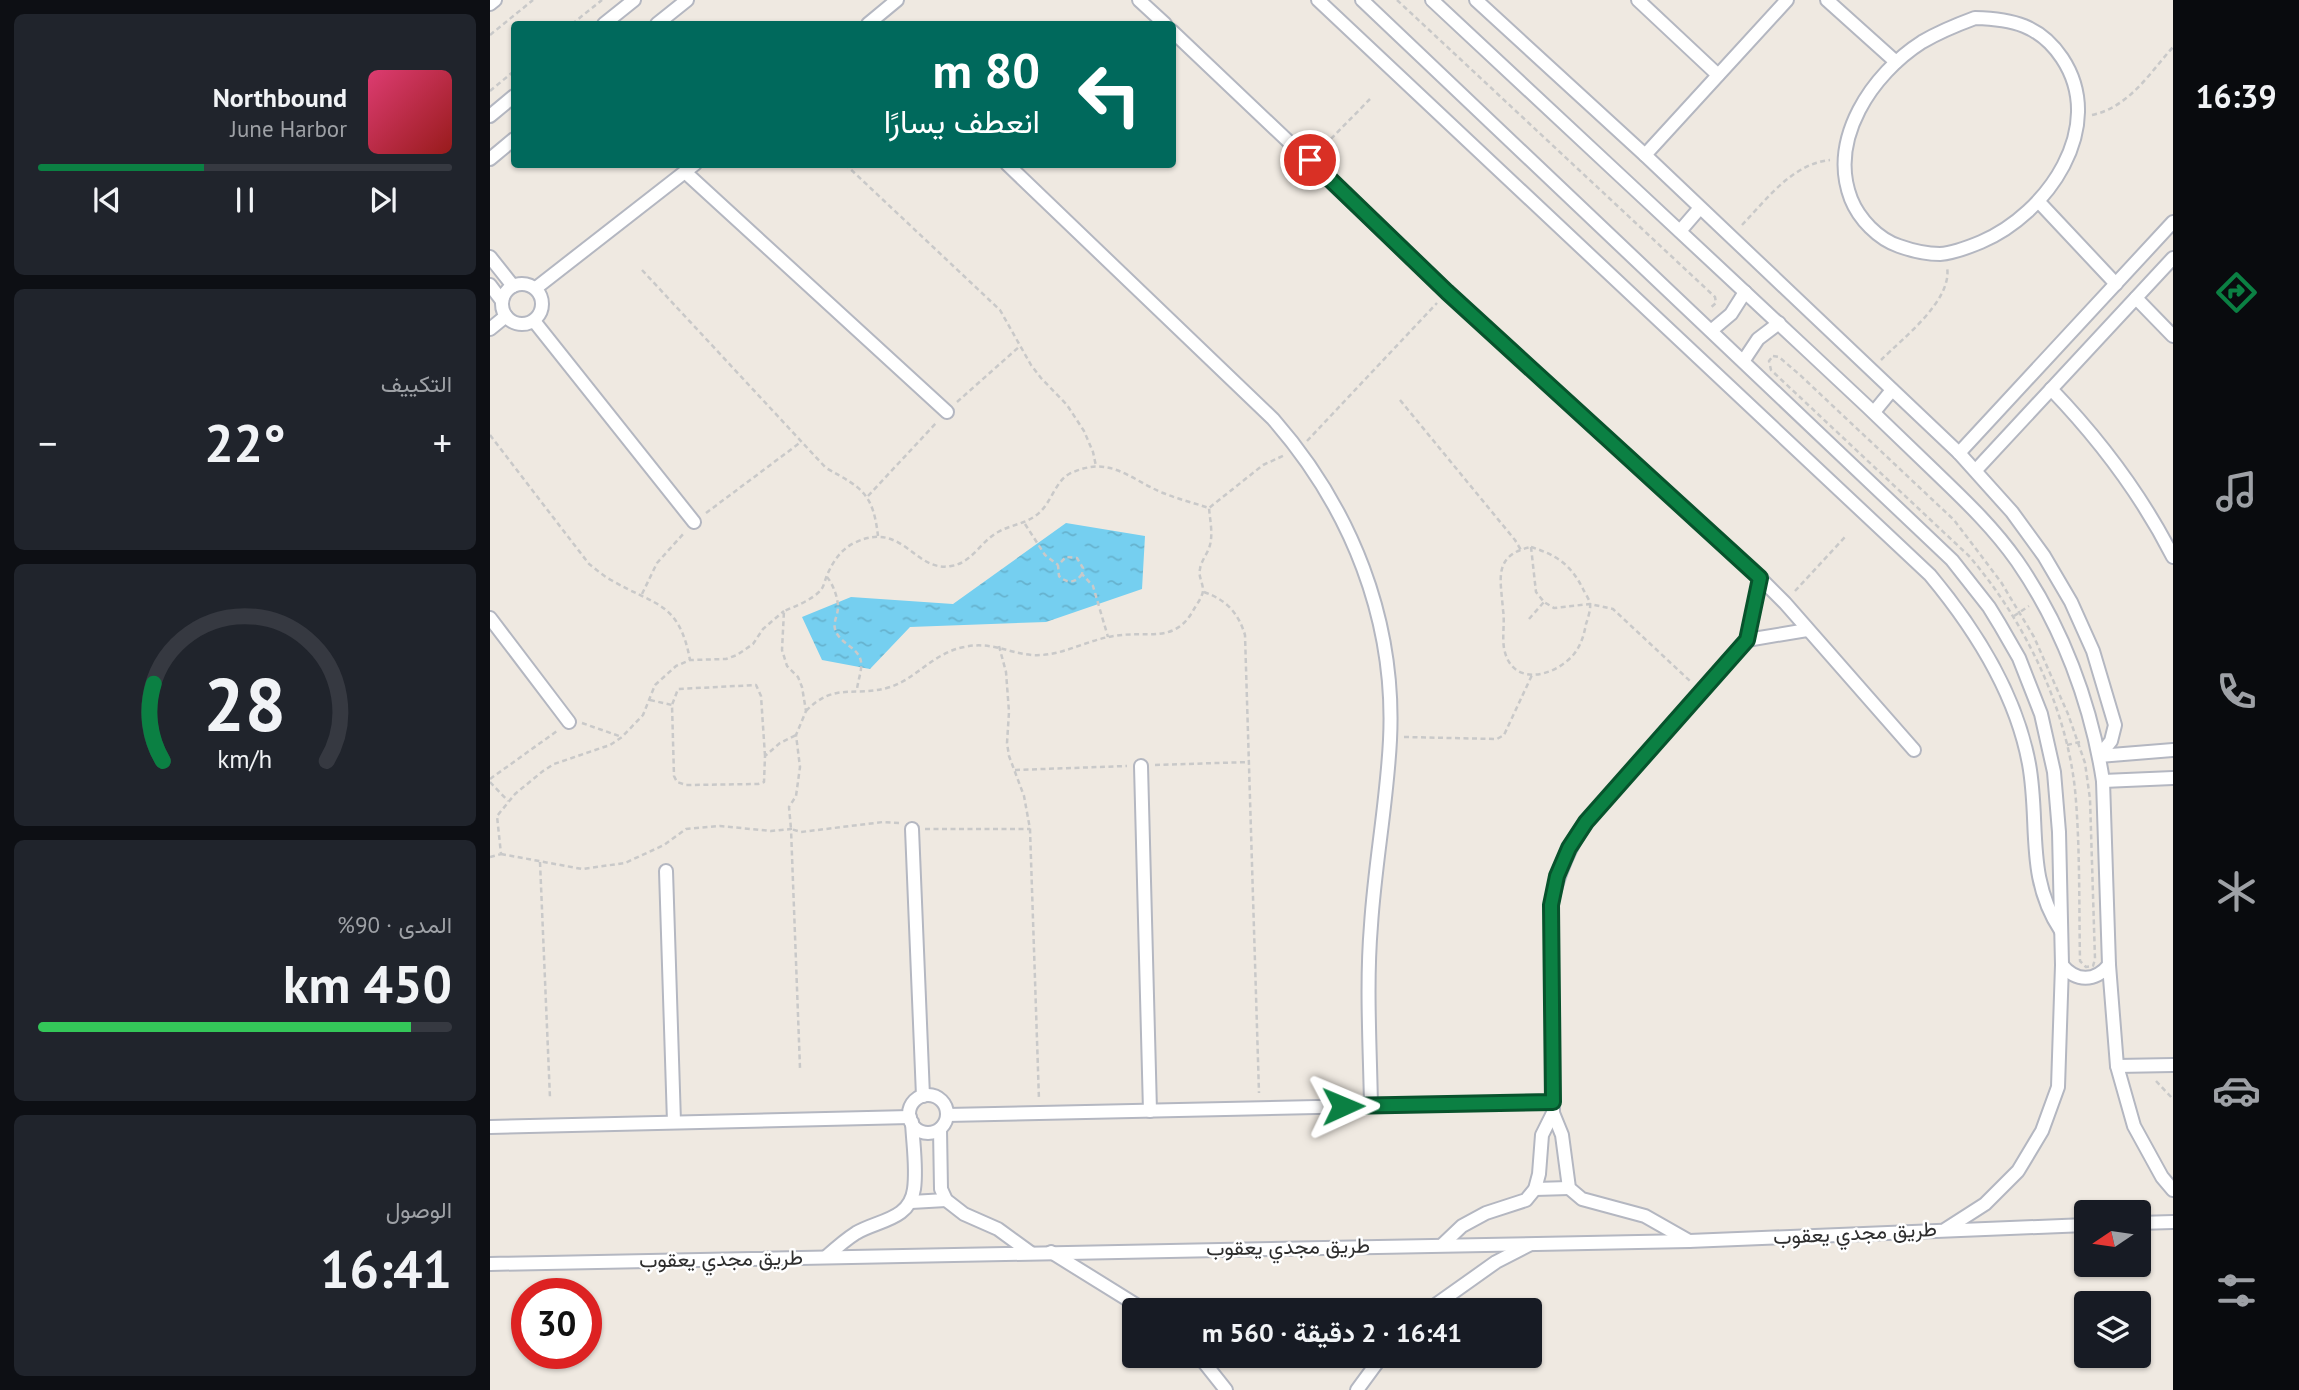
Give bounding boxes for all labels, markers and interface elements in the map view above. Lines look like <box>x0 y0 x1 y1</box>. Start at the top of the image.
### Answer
text: 80 m <box>933 38 1040 102</box>
icon: left <box>1064 49 1155 140</box>
text: 16:39 <box>2195 75 2277 117</box>
text: Northbound <box>213 81 347 114</box>
text: انعطف يسارًا <box>884 100 1040 142</box>
text: June Harbor <box>230 114 347 143</box>
pin <box>1280 130 1340 190</box>
icon: arrive <box>1291 141 1329 179</box>
icon: previous <box>88 181 126 219</box>
icon: pause <box>226 181 264 219</box>
icon: next <box>364 181 402 219</box>
icon: directions <box>2212 268 2261 317</box>
text: التكييف <box>381 369 452 398</box>
text: 22° <box>204 409 286 476</box>
text: − <box>38 418 57 467</box>
text: + <box>433 418 452 467</box>
icon: music <box>2212 467 2261 516</box>
text: 28 <box>204 657 286 751</box>
icon: phone <box>2212 667 2261 716</box>
text: km/h <box>218 743 272 775</box>
icon: climate <box>2212 867 2261 916</box>
text: المدى · 90% <box>337 910 452 939</box>
text: 450 km <box>283 950 452 1017</box>
icon: car <box>2212 1066 2261 1115</box>
position arrow <box>1306 1069 1380 1143</box>
text: الوصول <box>386 1195 452 1224</box>
north arrow <box>2074 1200 2151 1278</box>
map controls <box>2074 1200 2151 1368</box>
street label: طريق مجدي يعقوب <box>1772 1215 1938 1254</box>
street label: طريق مجدي يعقوب <box>1206 1232 1370 1265</box>
text: 16:41 <box>320 1235 452 1302</box>
street label: طريق مجدي يعقوب <box>639 1244 803 1277</box>
icon: filters <box>2212 1266 2261 1315</box>
speed limit sign: 30 <box>511 1278 602 1369</box>
button: layers <box>2074 1291 2151 1368</box>
text: 16:41 · 2 دقيقة · 560 m <box>1202 1316 1462 1349</box>

